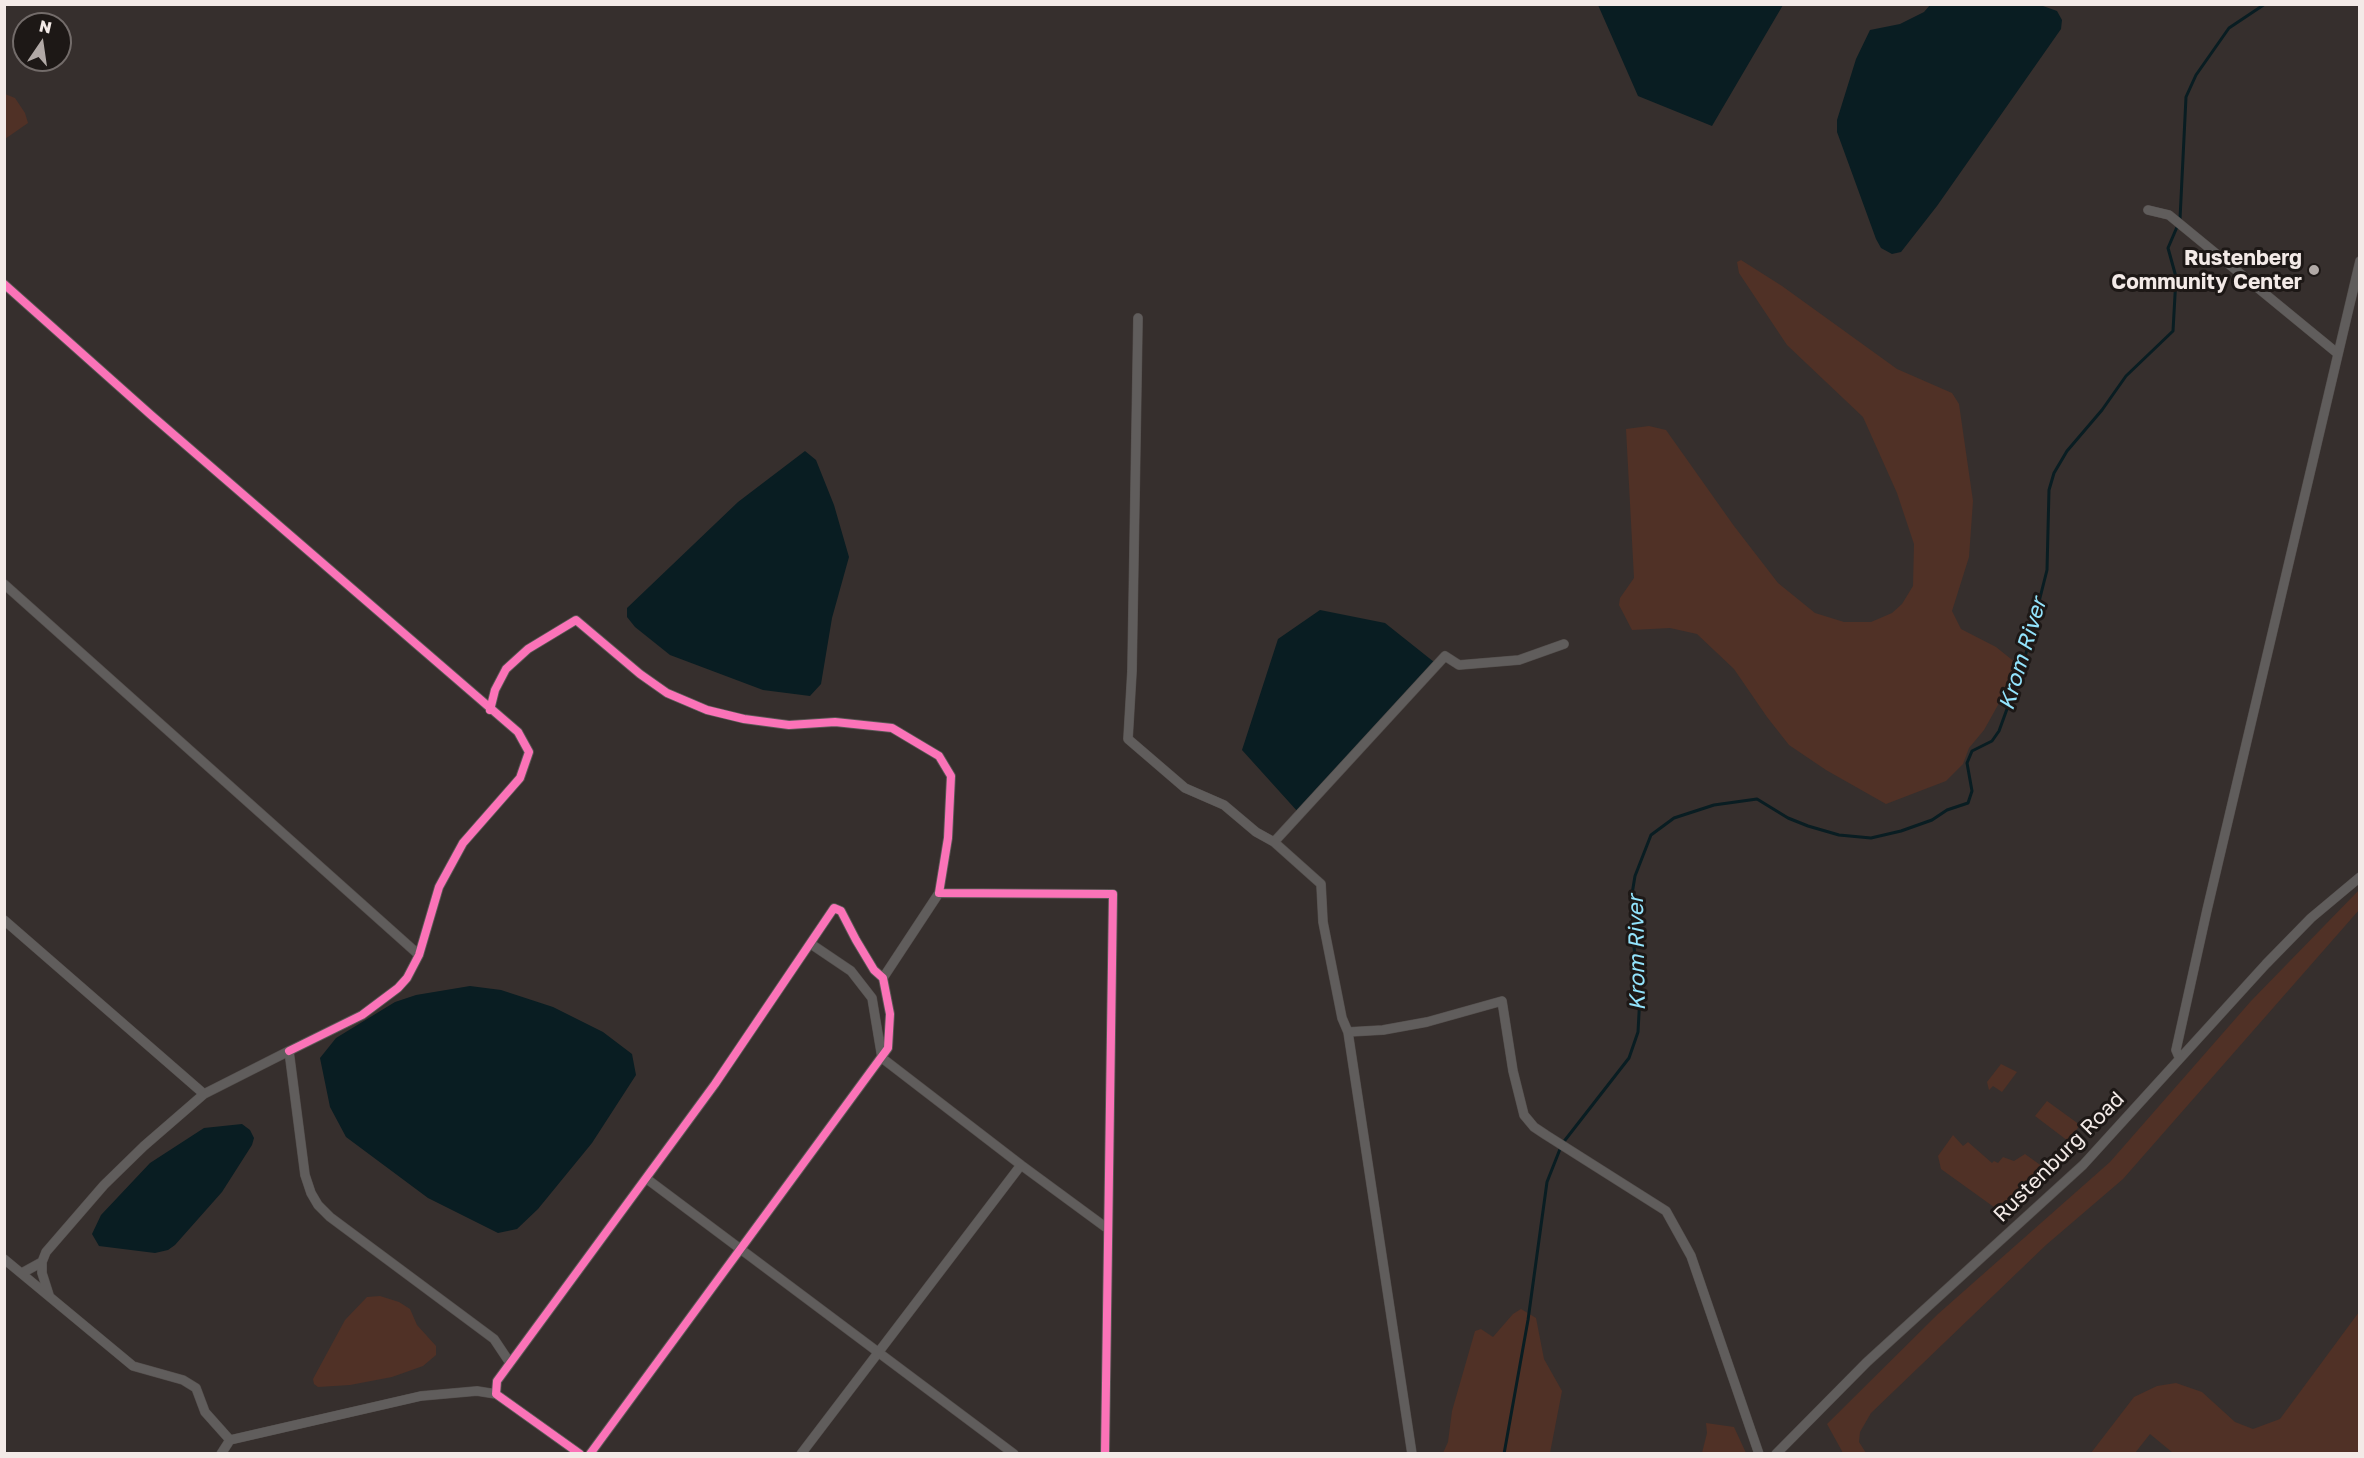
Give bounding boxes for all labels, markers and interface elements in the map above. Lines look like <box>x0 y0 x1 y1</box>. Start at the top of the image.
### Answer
north arrow <box>12 12 72 72</box>
text: N <box>37 15 54 38</box>
place label: Rustenberg Community Center <box>2111 245 2302 295</box>
marker: Rustenberg Community Center <box>2307 263 2321 277</box>
water label: Krom River <box>1993 595 2053 713</box>
water label: Krom River <box>1623 895 1651 1011</box>
street label: Rustenburg Road <box>1988 1086 2130 1228</box>

